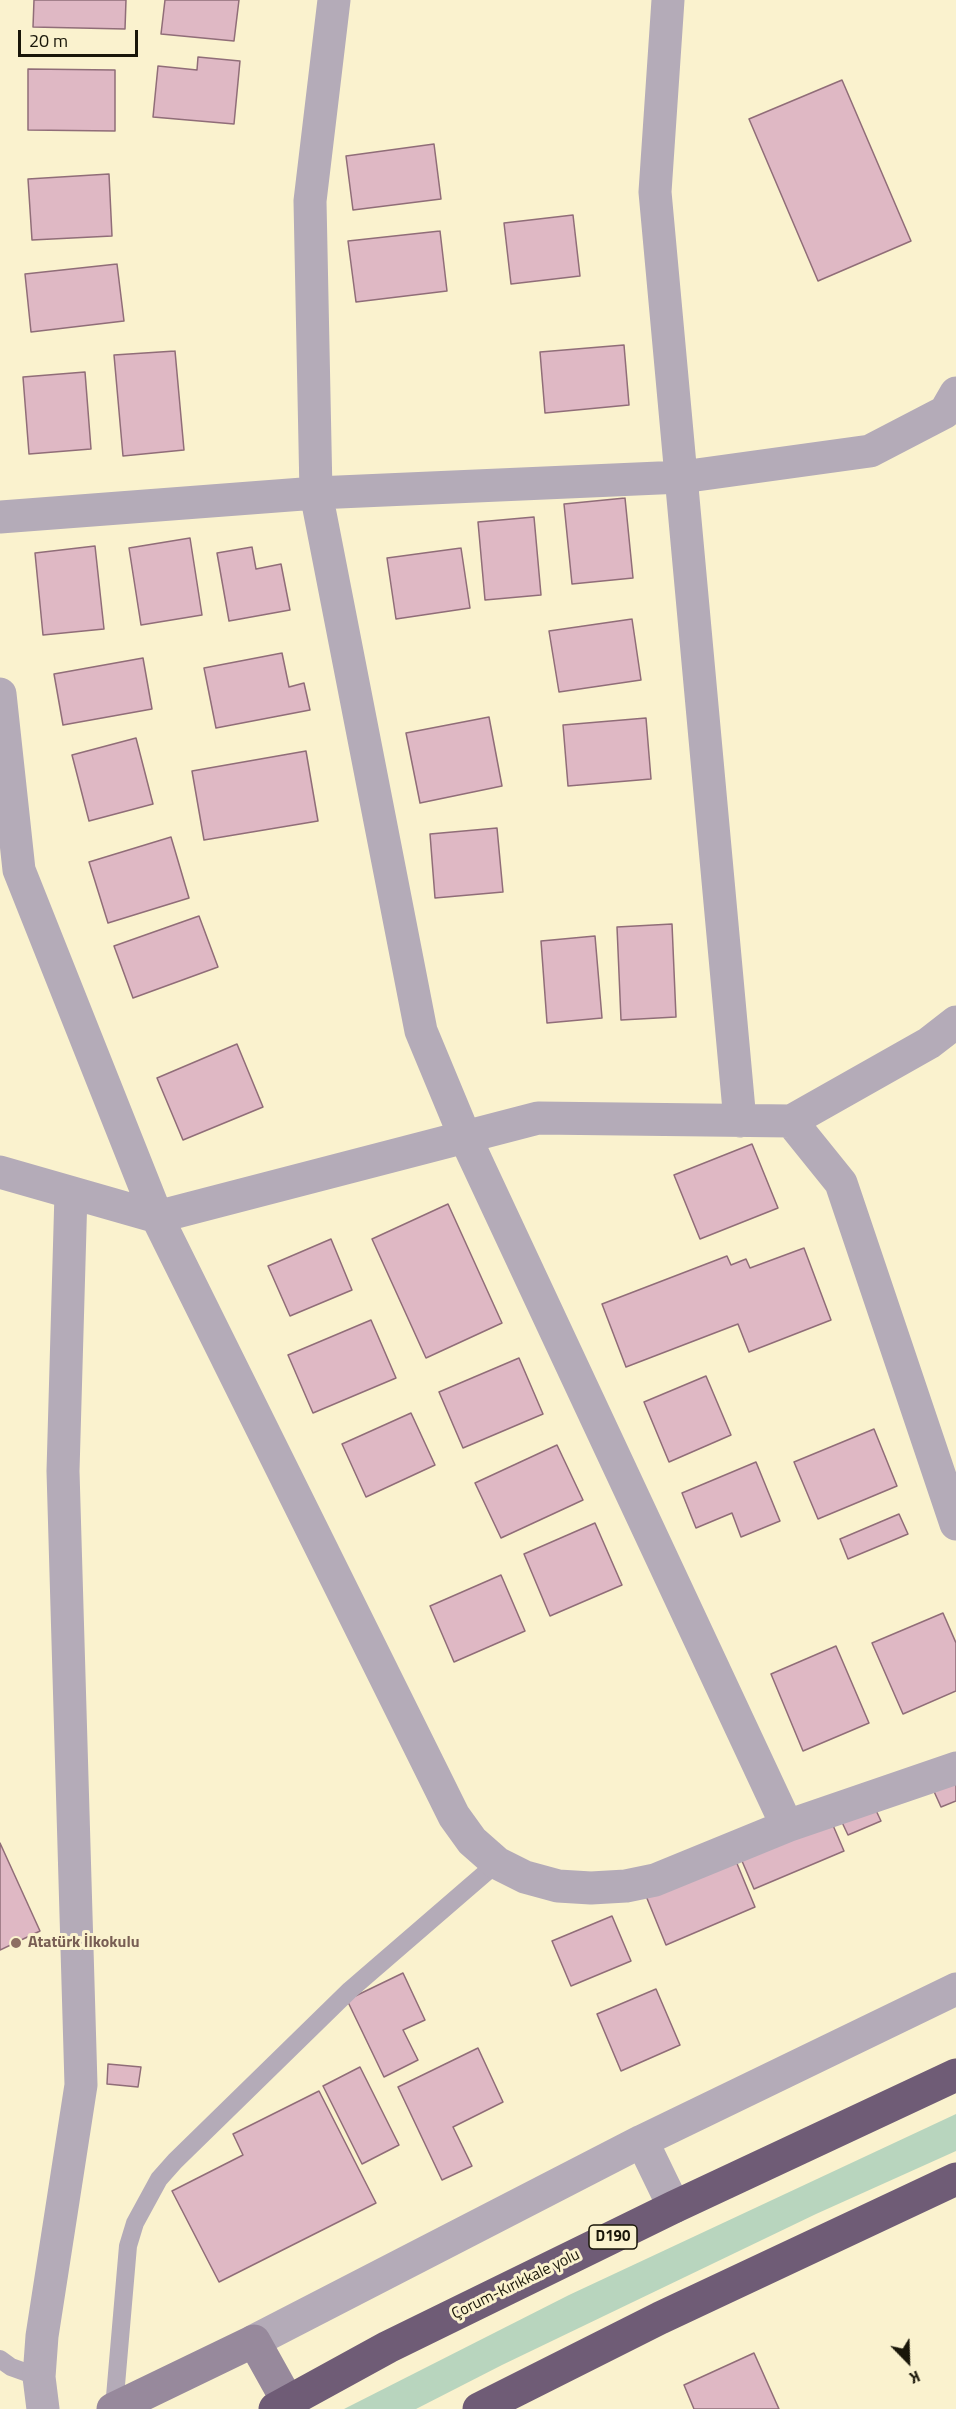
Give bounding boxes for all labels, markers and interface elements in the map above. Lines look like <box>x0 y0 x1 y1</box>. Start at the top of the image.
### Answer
scale bar <box>21 18 141 56</box>
text: 20 m <box>29 27 68 54</box>
place label: Atatürk İlkokulu <box>28 1933 140 1953</box>
marker: Atatürk İlkokulu <box>9 1936 23 1950</box>
road number: D190 <box>589 2225 637 2249</box>
street label: Çorum-Kırıkkale yolu <box>449 2246 583 2324</box>
north arrow <box>878 2331 938 2391</box>
text: K <box>906 2365 924 2390</box>

